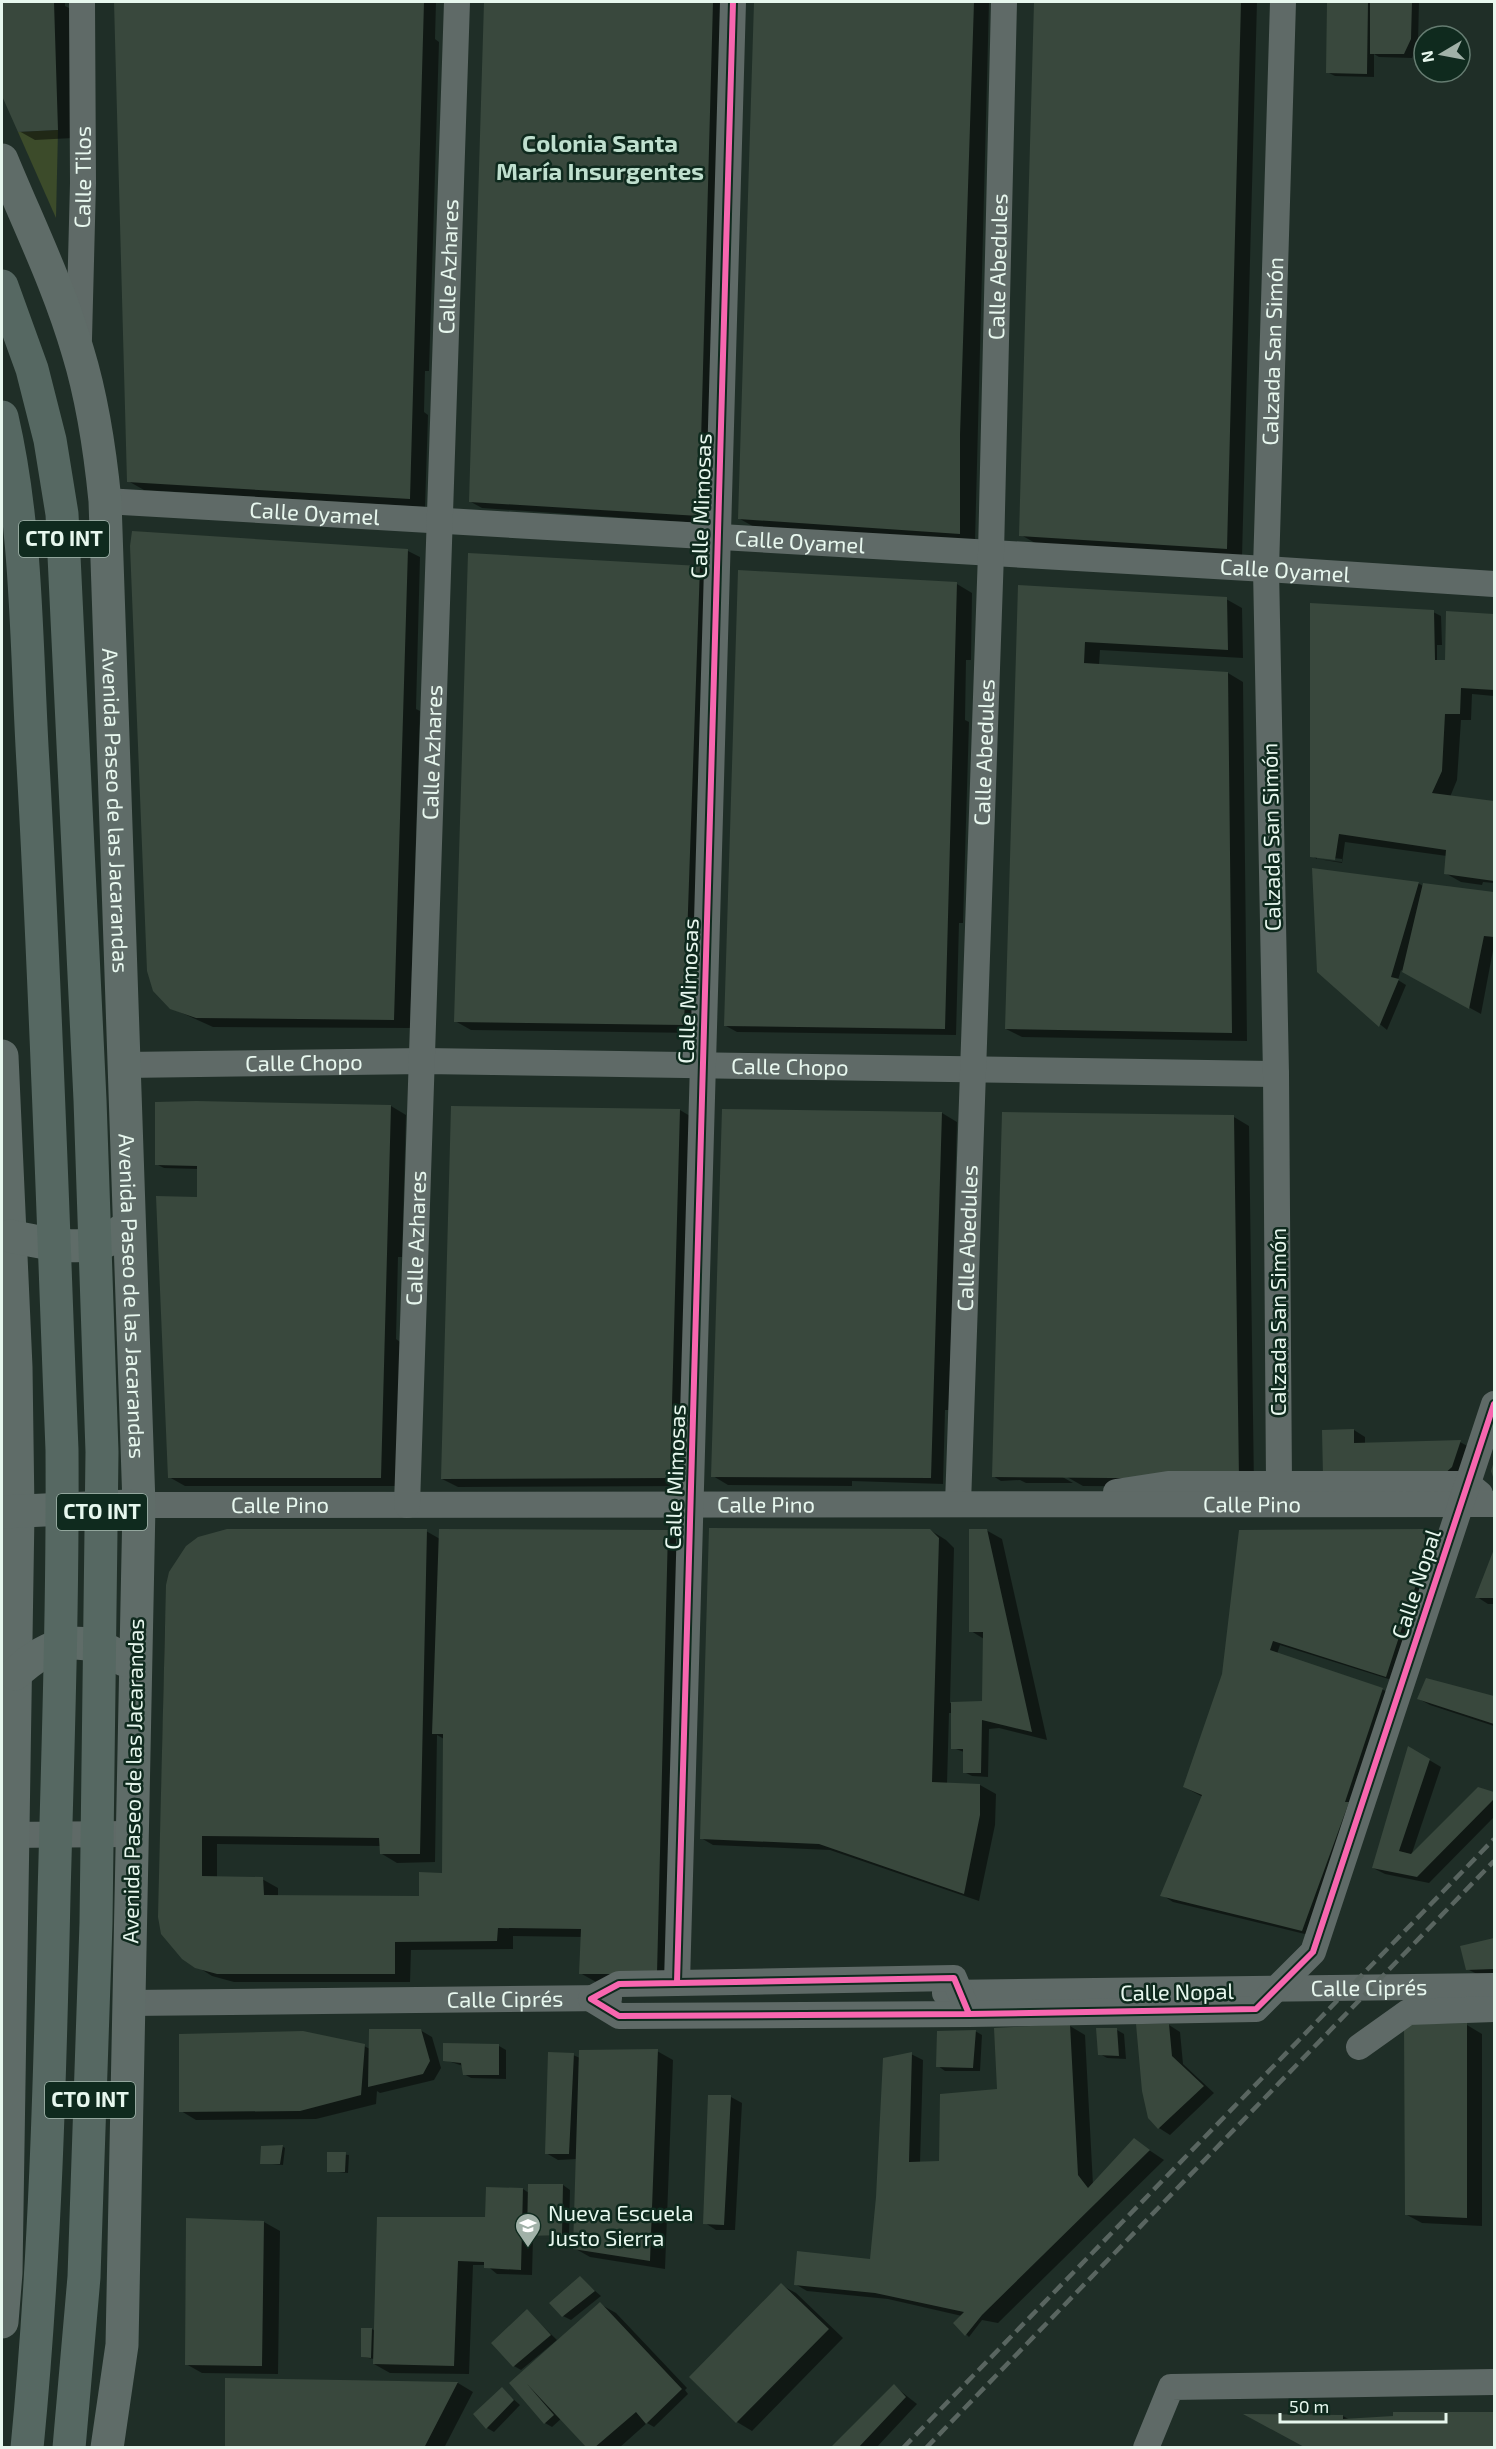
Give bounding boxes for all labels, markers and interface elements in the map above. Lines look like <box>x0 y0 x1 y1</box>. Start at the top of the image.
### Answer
north arrow <box>1412 24 1472 84</box>
text: N <box>1416 49 1437 64</box>
street label: Calle Tilos <box>68 126 95 229</box>
district label: Colonia Santa María Insurgentes <box>496 128 704 185</box>
street label: Calle Abedules <box>982 193 1011 340</box>
street label: Calle Azhares <box>432 199 462 335</box>
street label: Calzada San Simón <box>1256 257 1287 446</box>
street label: Calle Mimosas <box>684 433 716 579</box>
street label: Calle Oyamel <box>249 495 381 529</box>
road number: CTO INT <box>19 521 109 557</box>
street label: Calle Oyamel <box>734 524 866 558</box>
street label: Calle Oyamel <box>1219 552 1351 587</box>
street label: Avenida Paseo de las Jacarandas <box>98 647 135 974</box>
street label: Calle Abedules <box>968 679 999 826</box>
street label: Calle Azhares <box>416 684 446 820</box>
street label: Calzada San Simón <box>1255 743 1285 931</box>
street label: Calle Mimosas <box>671 918 703 1064</box>
street label: Calle Chopo <box>245 1048 363 1075</box>
street label: Calle Chopo <box>731 1052 849 1079</box>
street label: Avenida Paseo de las Jacarandas <box>114 1133 151 1459</box>
street label: Calle Abedules <box>951 1164 982 1312</box>
street label: Calle Azhares <box>400 1170 430 1306</box>
street label: Calzada San Simón <box>1264 1228 1290 1416</box>
street label: Calle Mimosas <box>658 1404 690 1550</box>
street label: Calle Pino <box>1203 1490 1301 1516</box>
street label: Calle Pino <box>231 1491 329 1517</box>
street label: Calle Pino <box>717 1491 815 1517</box>
road number: CTO INT <box>57 1494 147 1530</box>
street label: Calle Nopal <box>1385 1525 1445 1642</box>
street label: Avenida Paseo de las Jacarandas <box>116 1618 148 1944</box>
street label: Calle Ciprés <box>1310 1973 1428 2000</box>
street label: Calle Nopal <box>1120 1977 1235 2005</box>
street label: Calle Ciprés <box>446 1984 563 2012</box>
road number: CTO INT <box>45 2082 135 2118</box>
place label: Nueva Escuela Justo Sierra <box>548 2199 694 2250</box>
school or university icon: Nueva Escuela Justo Sierra <box>513 2211 543 2249</box>
scale bar <box>1280 2386 1446 2424</box>
text: 50 m <box>1289 2395 1329 2417</box>

